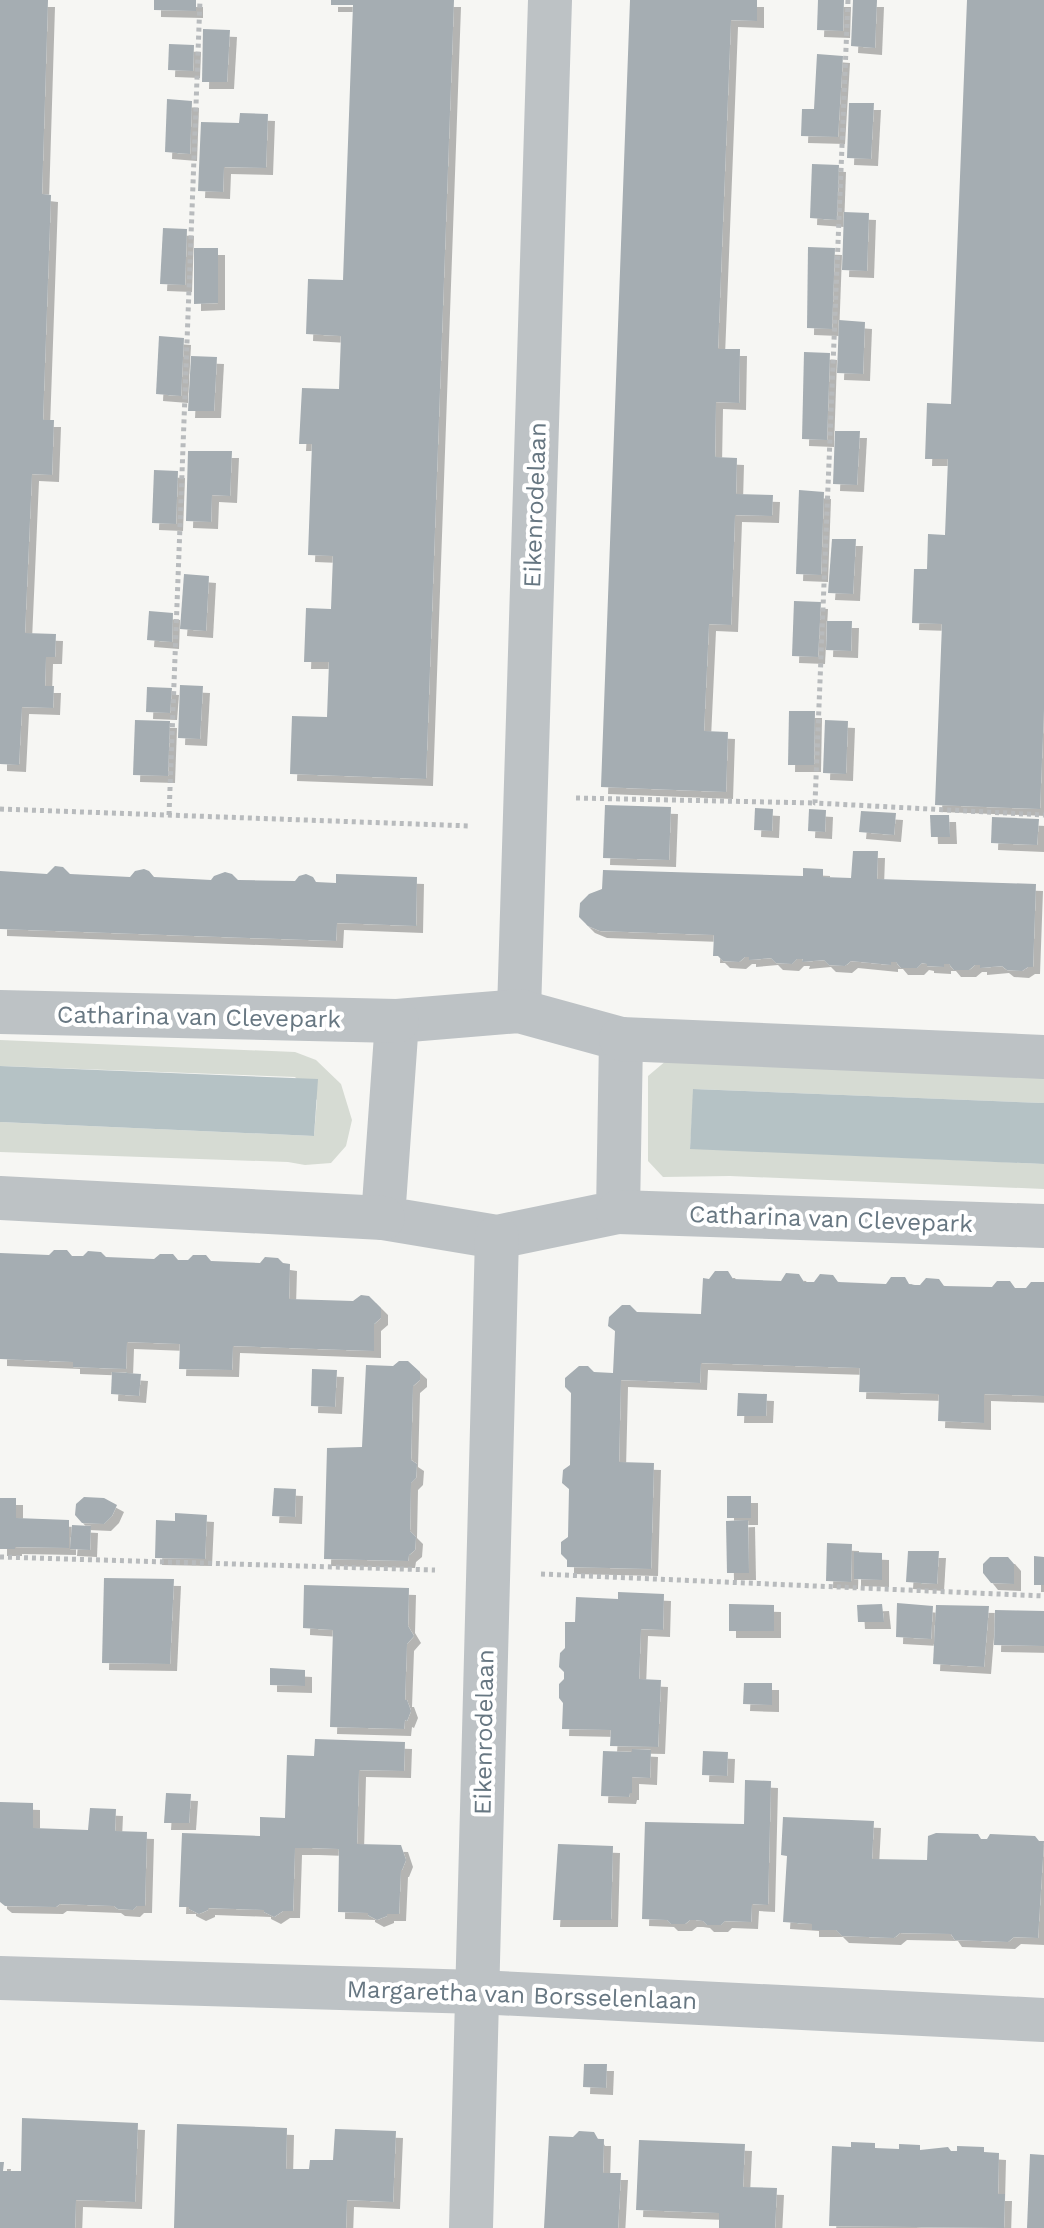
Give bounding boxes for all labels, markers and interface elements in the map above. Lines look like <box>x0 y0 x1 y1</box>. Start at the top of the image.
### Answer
street label: Eikenrodelaan <box>518 422 552 588</box>
street label: Catharina van Clevepark <box>57 1001 342 1033</box>
street label: Catharina van Clevepark <box>689 1200 974 1238</box>
street label: Eikenrodelaan <box>469 1649 499 1815</box>
street label: Margaretha van Borsselenlaan <box>346 1975 698 2015</box>

